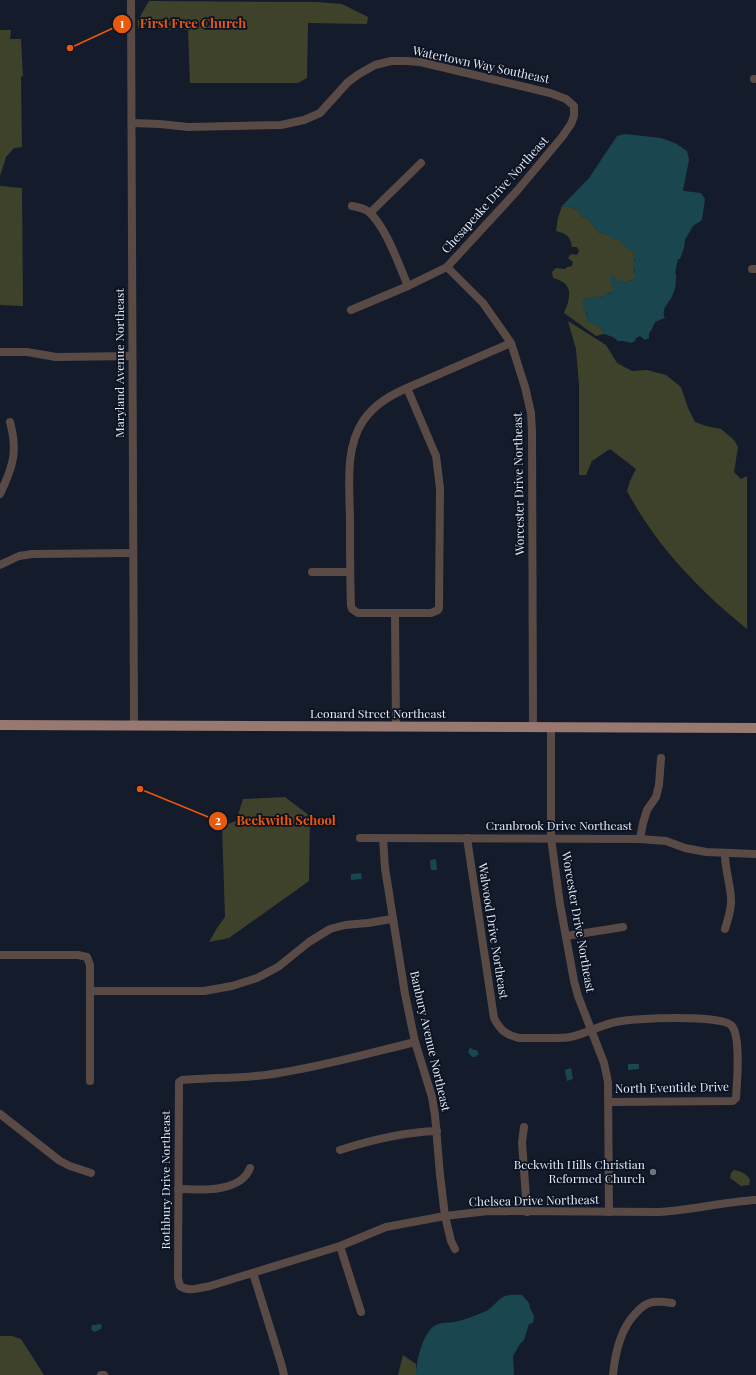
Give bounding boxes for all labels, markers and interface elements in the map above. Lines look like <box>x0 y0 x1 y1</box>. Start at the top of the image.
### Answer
callout: First Free Church <box>112 11 255 36</box>
text: First Free Church <box>140 14 246 31</box>
text: 1 <box>120 15 125 31</box>
street label: Watertown Way Southeast <box>410 41 552 87</box>
street label: Chesapeake Drive Northeast <box>437 132 552 256</box>
street label: Maryland Avenue Northeast <box>111 288 127 438</box>
street label: Worcester Drive Northeast <box>509 412 527 557</box>
street label: Leonard Street Northeast <box>310 705 447 721</box>
callout: Beckwith School <box>208 808 343 833</box>
text: Beckwith School <box>236 811 336 828</box>
text: 2 <box>215 812 221 828</box>
street label: Cranbrook Drive Northeast <box>486 817 633 833</box>
street label: Worcester Drive Northeast <box>559 849 599 994</box>
street label: Walwood Drive Northeast <box>475 861 513 1001</box>
street label: Banbury Avenue Northeast <box>407 969 455 1113</box>
street label: North Eventide Drive <box>615 1078 729 1096</box>
street label: Rothbury Drive Northeast <box>157 1110 173 1249</box>
place label: Beckwith Hills Christian Reformed Church <box>514 1156 645 1186</box>
marker: Beckwith Hills Christian Reformed Church <box>648 1167 658 1177</box>
street label: Chelsea Drive Northeast <box>469 1191 600 1209</box>

